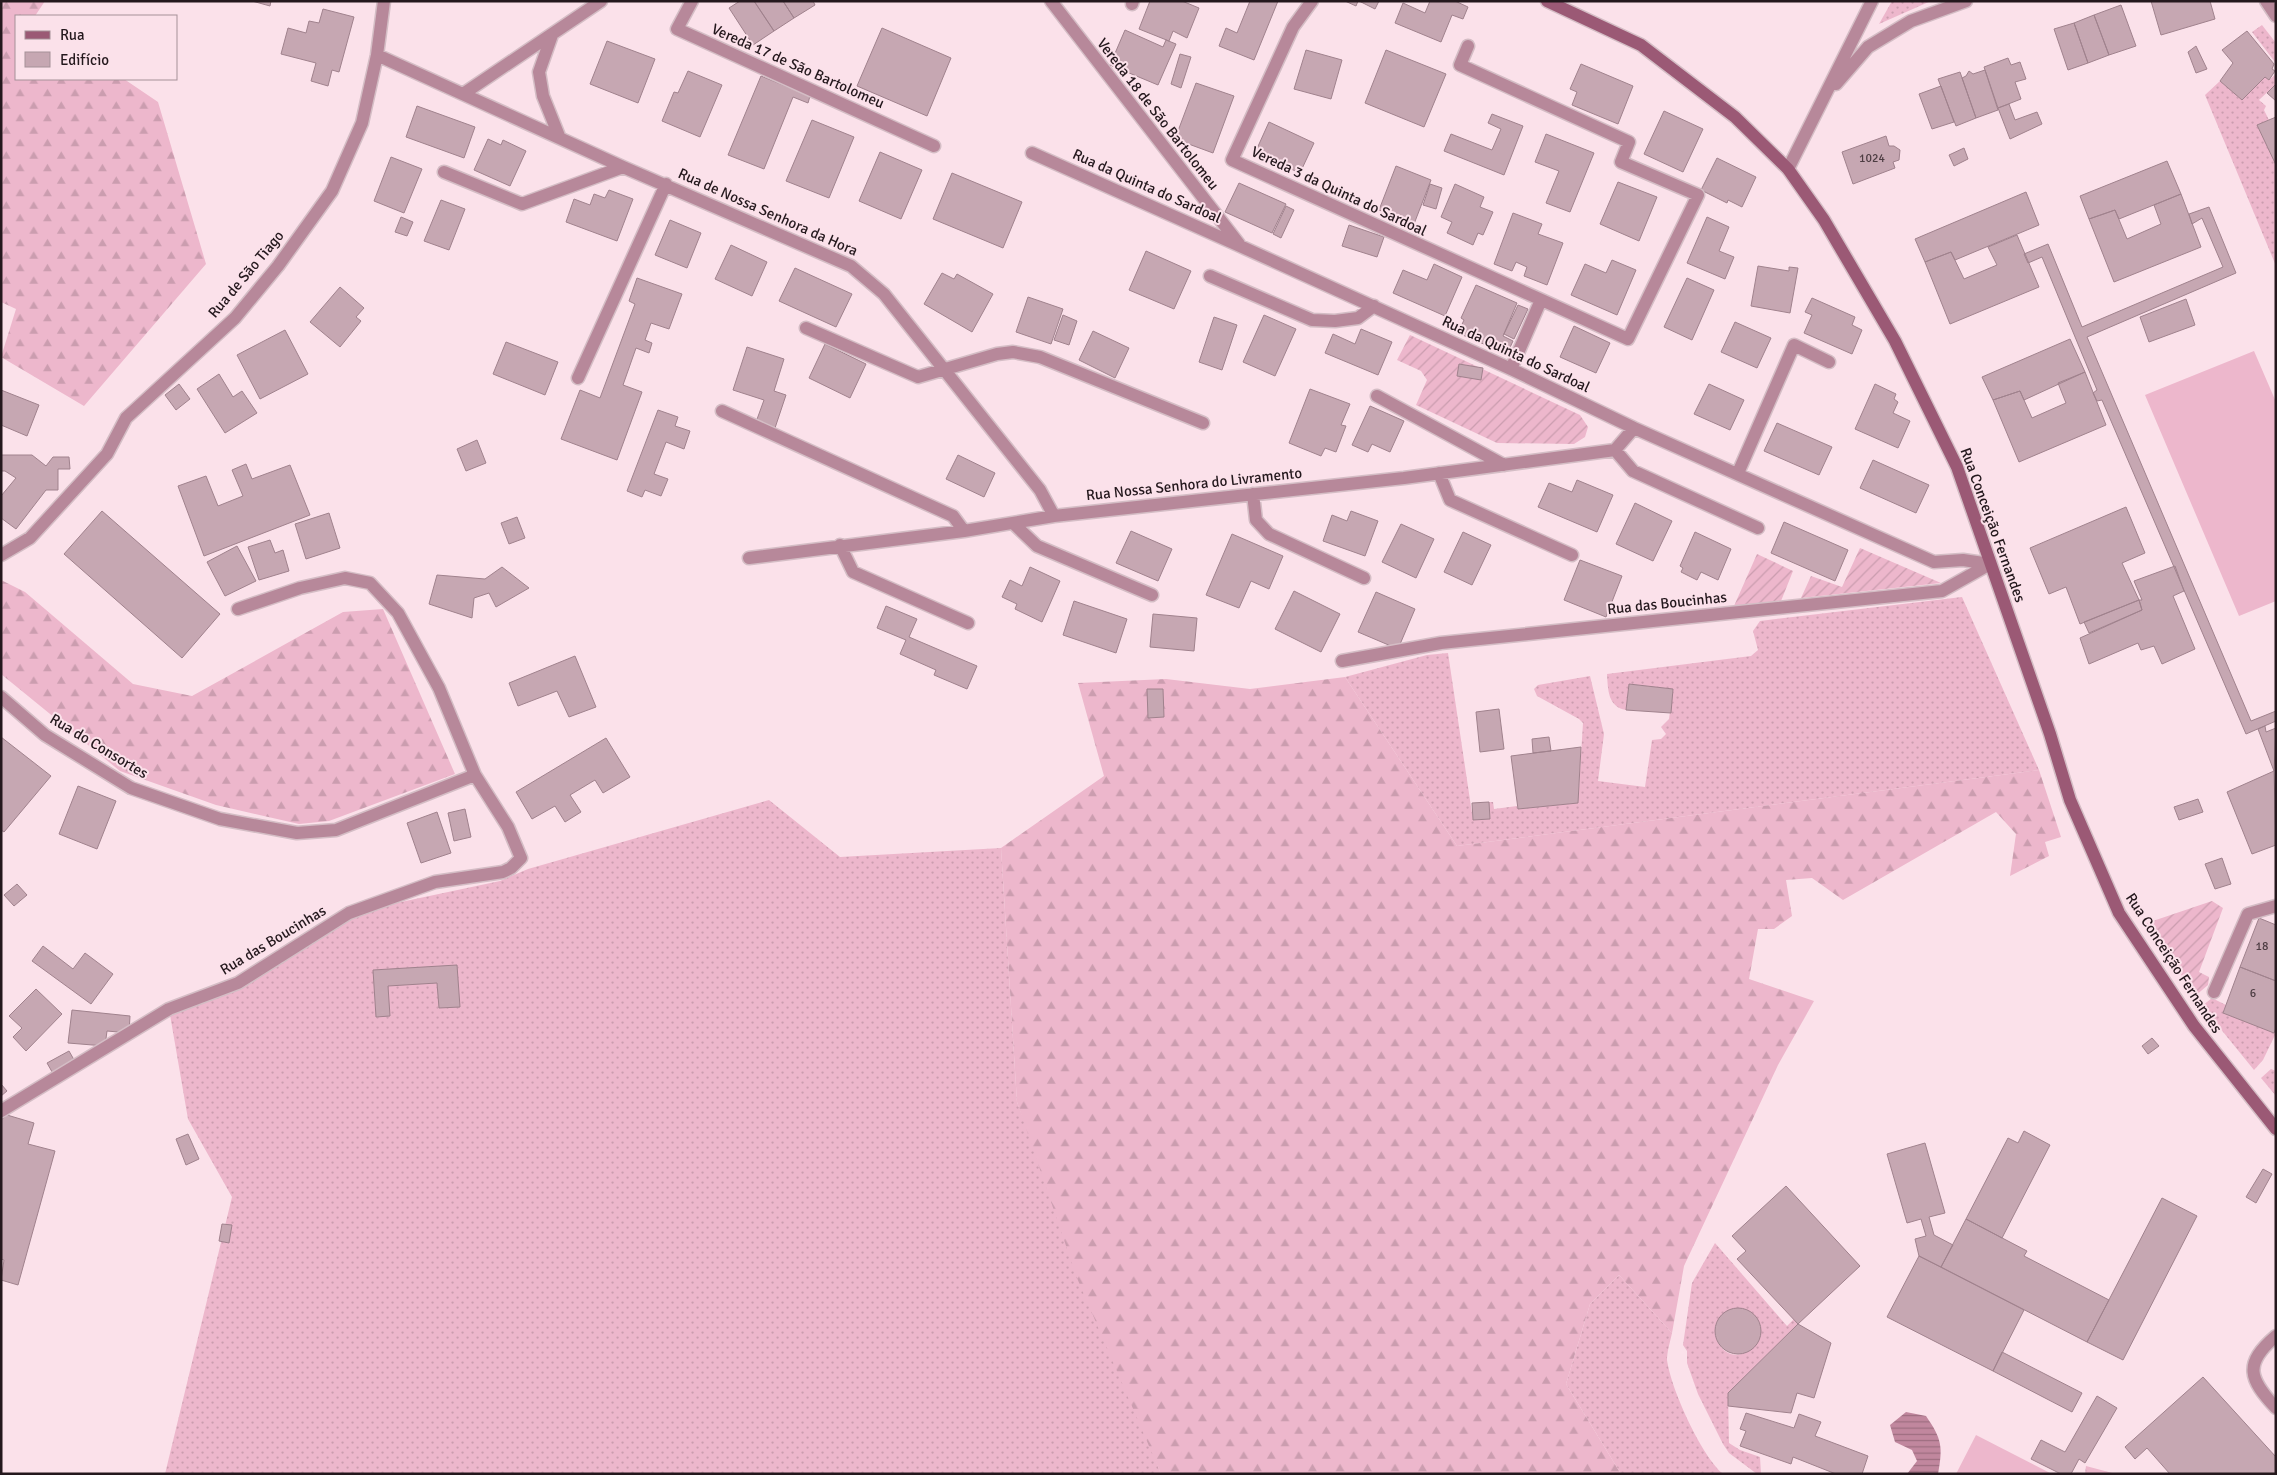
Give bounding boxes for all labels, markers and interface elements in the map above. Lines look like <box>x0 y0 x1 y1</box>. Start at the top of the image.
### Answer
legend <box>15 15 178 80</box>
street label: Vereda 17 de São Bartolomeu <box>709 20 887 112</box>
text: Rua <box>60 26 85 44</box>
street label: Vereda 18 de São Bartolomeu <box>1093 35 1223 193</box>
text: Edifício <box>60 51 109 69</box>
street label: Vereda 3 da Quinta do Sardoal <box>1248 142 1430 240</box>
street label: Rua da Quinta do Sardoal <box>1070 145 1224 227</box>
house number: 1024 <box>1859 151 1885 166</box>
street label: Rua de Nossa Senhora da Hora <box>675 164 861 260</box>
street label: Rua de São Tiago <box>204 227 288 321</box>
street label: Rua da Quinta do Sardoal <box>1439 312 1593 396</box>
street label: Rua Conceição Fernandes <box>1957 445 2030 605</box>
street label: Rua Nossa Senhora do Livramento <box>1085 464 1303 504</box>
street label: Rua das Boucinhas <box>1606 588 1728 618</box>
street label: Rua do Consortes <box>47 710 152 783</box>
street label: Rua Conceição Fernandes <box>2122 890 2226 1037</box>
street label: Rua das Boucinhas <box>217 901 329 979</box>
house number: 18 <box>2256 939 2268 954</box>
house number: 6 <box>2250 986 2256 1001</box>

